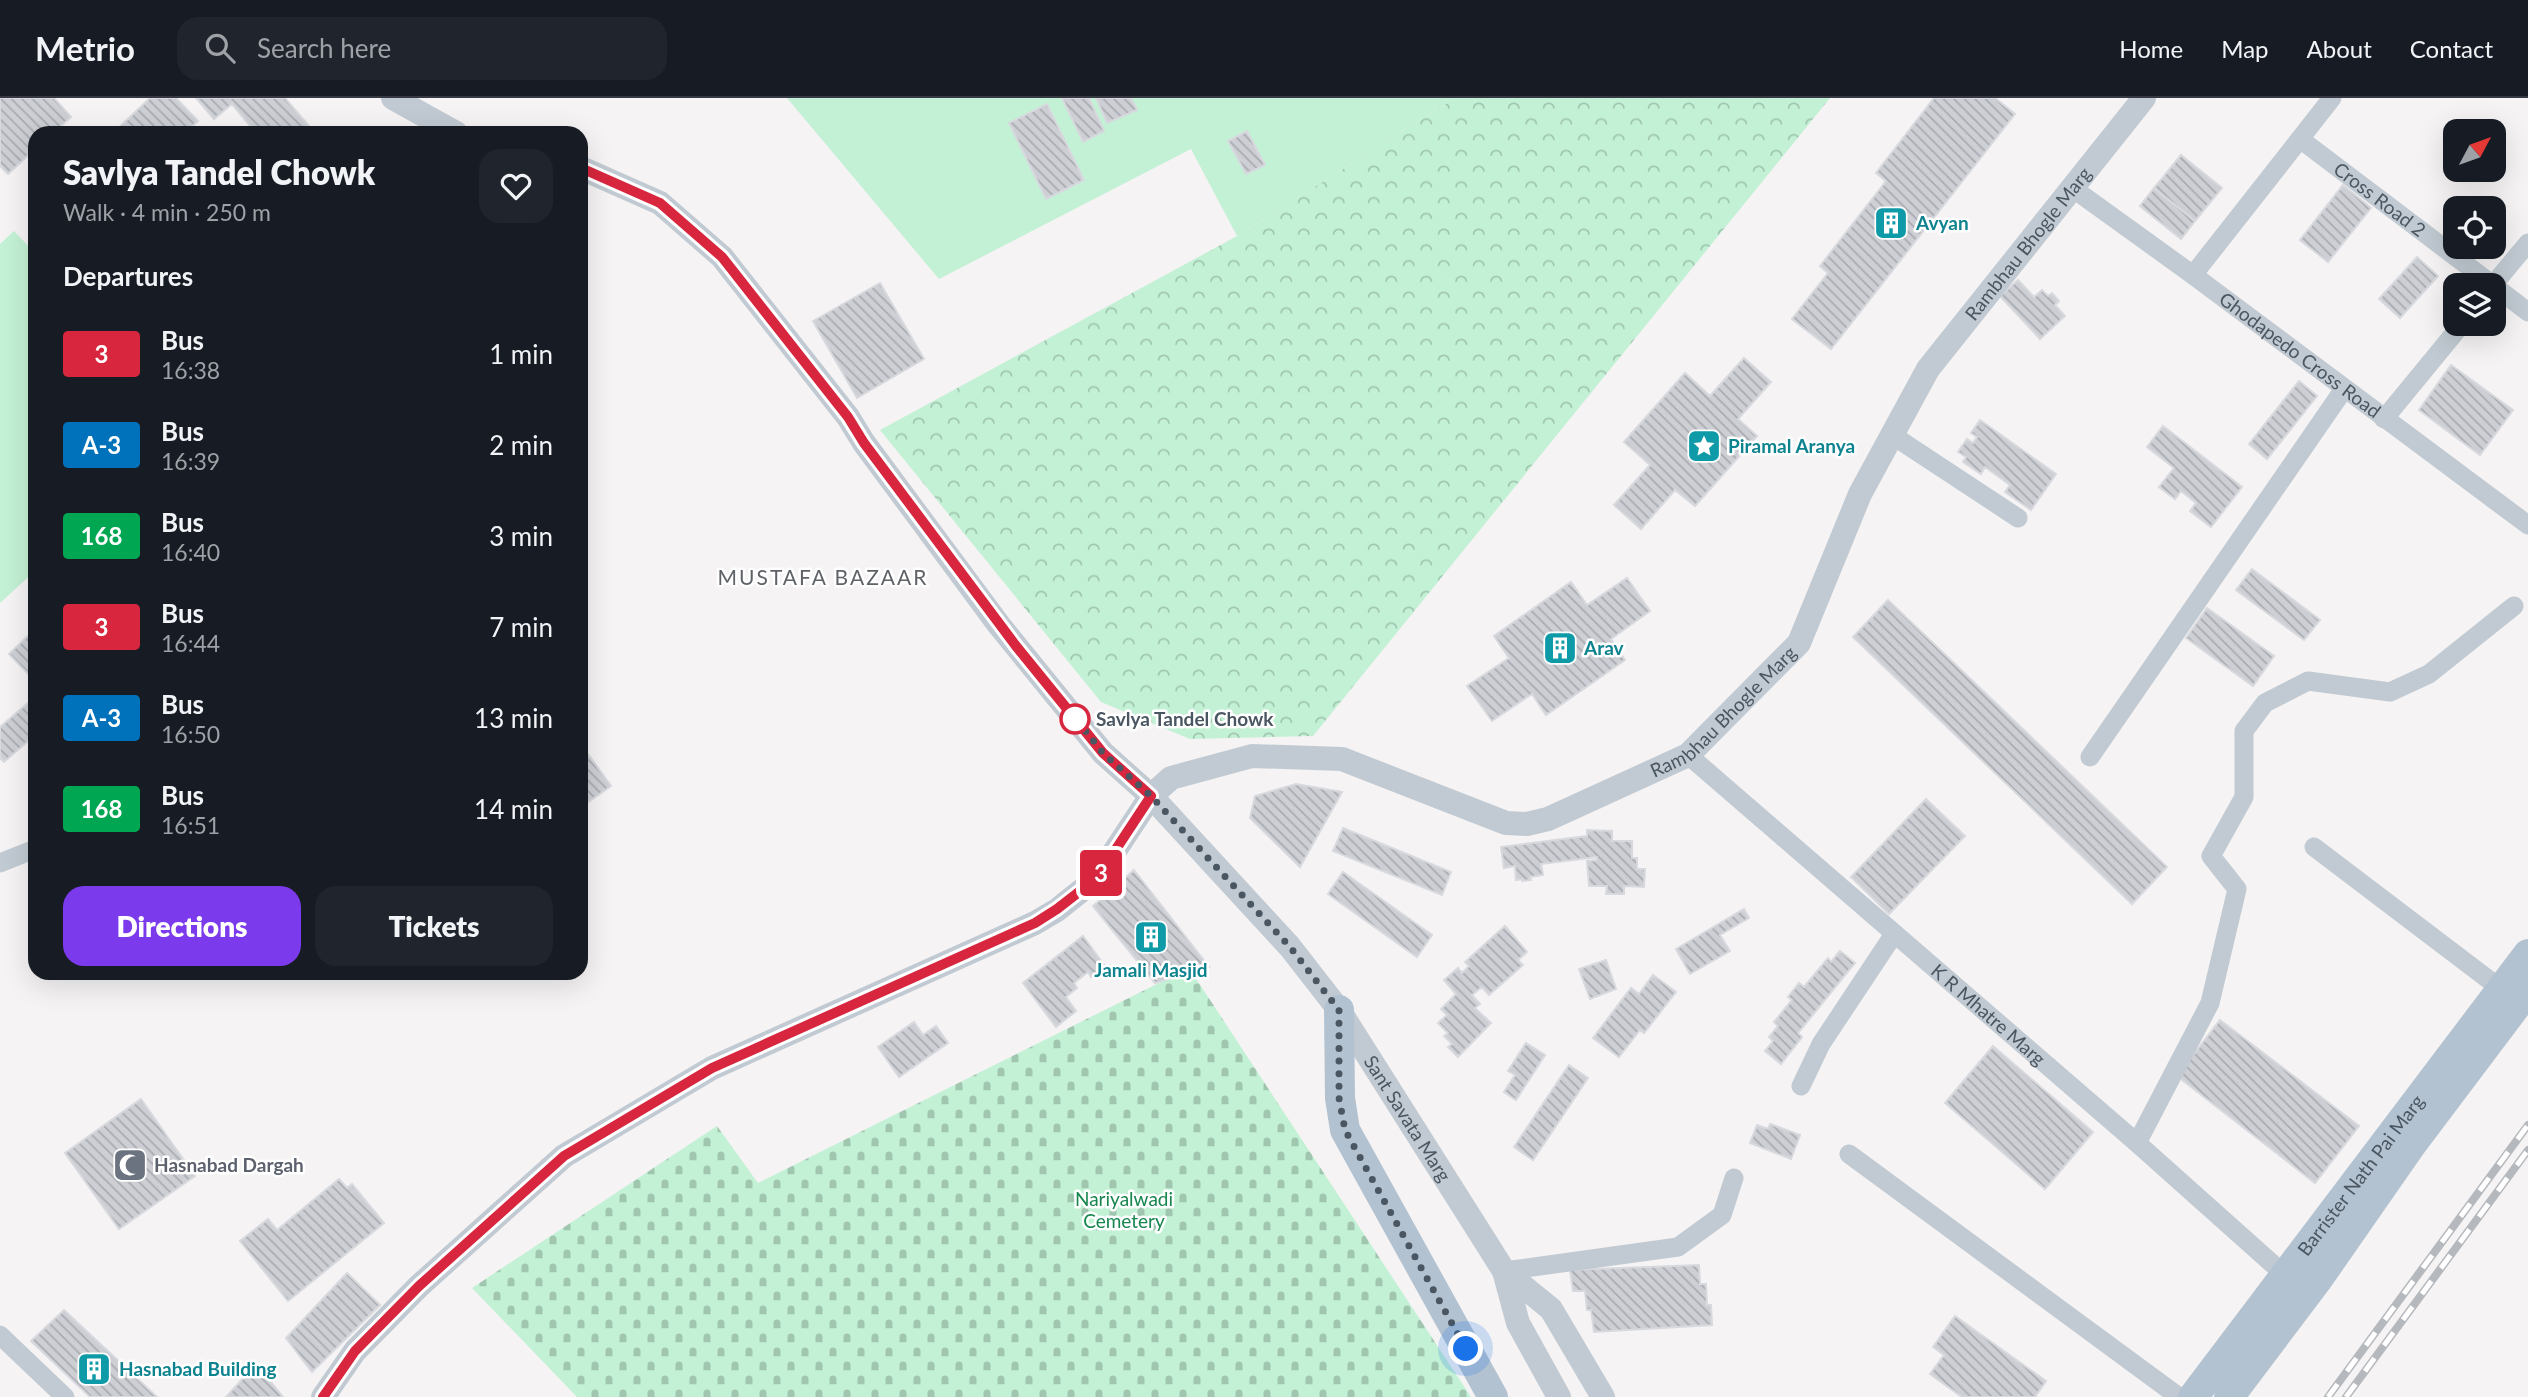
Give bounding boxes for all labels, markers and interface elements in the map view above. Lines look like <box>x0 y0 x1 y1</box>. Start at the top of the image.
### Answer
search box <box>177 17 667 80</box>
text: Metrio <box>35 28 135 68</box>
icon: search <box>201 29 239 67</box>
text: Search here <box>257 32 391 64</box>
text: Home <box>2119 34 2183 63</box>
text: Map <box>2221 34 2269 63</box>
text: About <box>2307 34 2372 63</box>
text: Contact <box>2410 34 2493 63</box>
north arrow <box>2443 119 2506 182</box>
map controls <box>2443 119 2506 336</box>
button: heart <box>479 149 553 223</box>
text: Savlya Tandel Chowk <box>63 152 375 192</box>
street label: Cross Road 2 <box>2330 157 2431 241</box>
street label: Rambhau Bhogle Marg <box>1960 162 2096 324</box>
button: locate <box>2443 196 2506 259</box>
text: Walk · 4 min · 250 m <box>63 198 271 226</box>
building icon: Avyan <box>1872 204 1910 242</box>
place label: Avyan <box>1915 211 1969 234</box>
text: Departures <box>63 260 193 292</box>
button: layers <box>2443 273 2506 336</box>
street label: Ghodapedo Cross Road <box>2215 287 2386 422</box>
text: Bus <box>161 324 204 356</box>
text: 1 min <box>489 338 553 370</box>
text: 3 <box>95 339 108 368</box>
text: 16:38 <box>161 356 220 384</box>
text: Bus <box>161 415 204 447</box>
place icon: Piramal Aranya <box>1685 427 1723 465</box>
text: 2 min <box>489 429 553 461</box>
text: A-3 <box>82 430 121 459</box>
place label: Piramal Aranya <box>1728 434 1855 457</box>
text: 16:39 <box>161 447 220 475</box>
text: Bus <box>161 506 204 538</box>
text: 3 min <box>489 520 553 552</box>
text: 168 <box>81 521 122 550</box>
text: 16:40 <box>161 538 220 566</box>
district label: MUSTAFA BAZAAR <box>718 564 928 589</box>
text: Bus <box>161 597 204 629</box>
text: 7 min <box>489 611 553 643</box>
text: 3 <box>95 612 108 641</box>
text: 16:44 <box>161 629 220 657</box>
building icon: Arav <box>1541 629 1579 667</box>
place label: Arav <box>1583 636 1624 659</box>
street label: Rambhau Bhogle Marg <box>1646 641 1801 782</box>
text: Bus <box>161 688 204 720</box>
text: 13 min <box>474 702 553 734</box>
text: A-3 <box>82 703 121 732</box>
marker: Savlya Tandel Chowk <box>1060 704 1090 734</box>
place label: Savlya Tandel Chowk <box>1096 707 1274 730</box>
text: 16:50 <box>161 720 220 748</box>
text: Bus <box>161 779 204 811</box>
text: 14 min <box>474 793 553 825</box>
text: 168 <box>81 794 122 823</box>
text: 16:51 <box>161 811 220 839</box>
line badge: 3 <box>1078 850 1124 896</box>
text: 3 <box>1094 858 1108 887</box>
button: Directions <box>63 886 301 966</box>
button: Tickets <box>315 886 553 966</box>
building icon: Jamali Masjid <box>1132 918 1170 956</box>
place label: Jamali Masjid <box>1094 958 1208 981</box>
street label: K R Mhatre Marg <box>1927 959 2051 1070</box>
street label: Sant Savata Marg <box>1360 1051 1456 1185</box>
street label: Barrister Nath Pai Marg <box>2292 1090 2429 1260</box>
mosque icon: Hasnabad Dargah <box>111 1146 149 1184</box>
place label: Hasnabad Dargah <box>154 1153 304 1176</box>
park label: Nariyalwadi Cemetery <box>1075 1187 1173 1232</box>
your location <box>1448 1331 1483 1366</box>
building icon: Hasnabad Building <box>75 1350 113 1388</box>
place label: Hasnabad Building <box>119 1357 277 1380</box>

